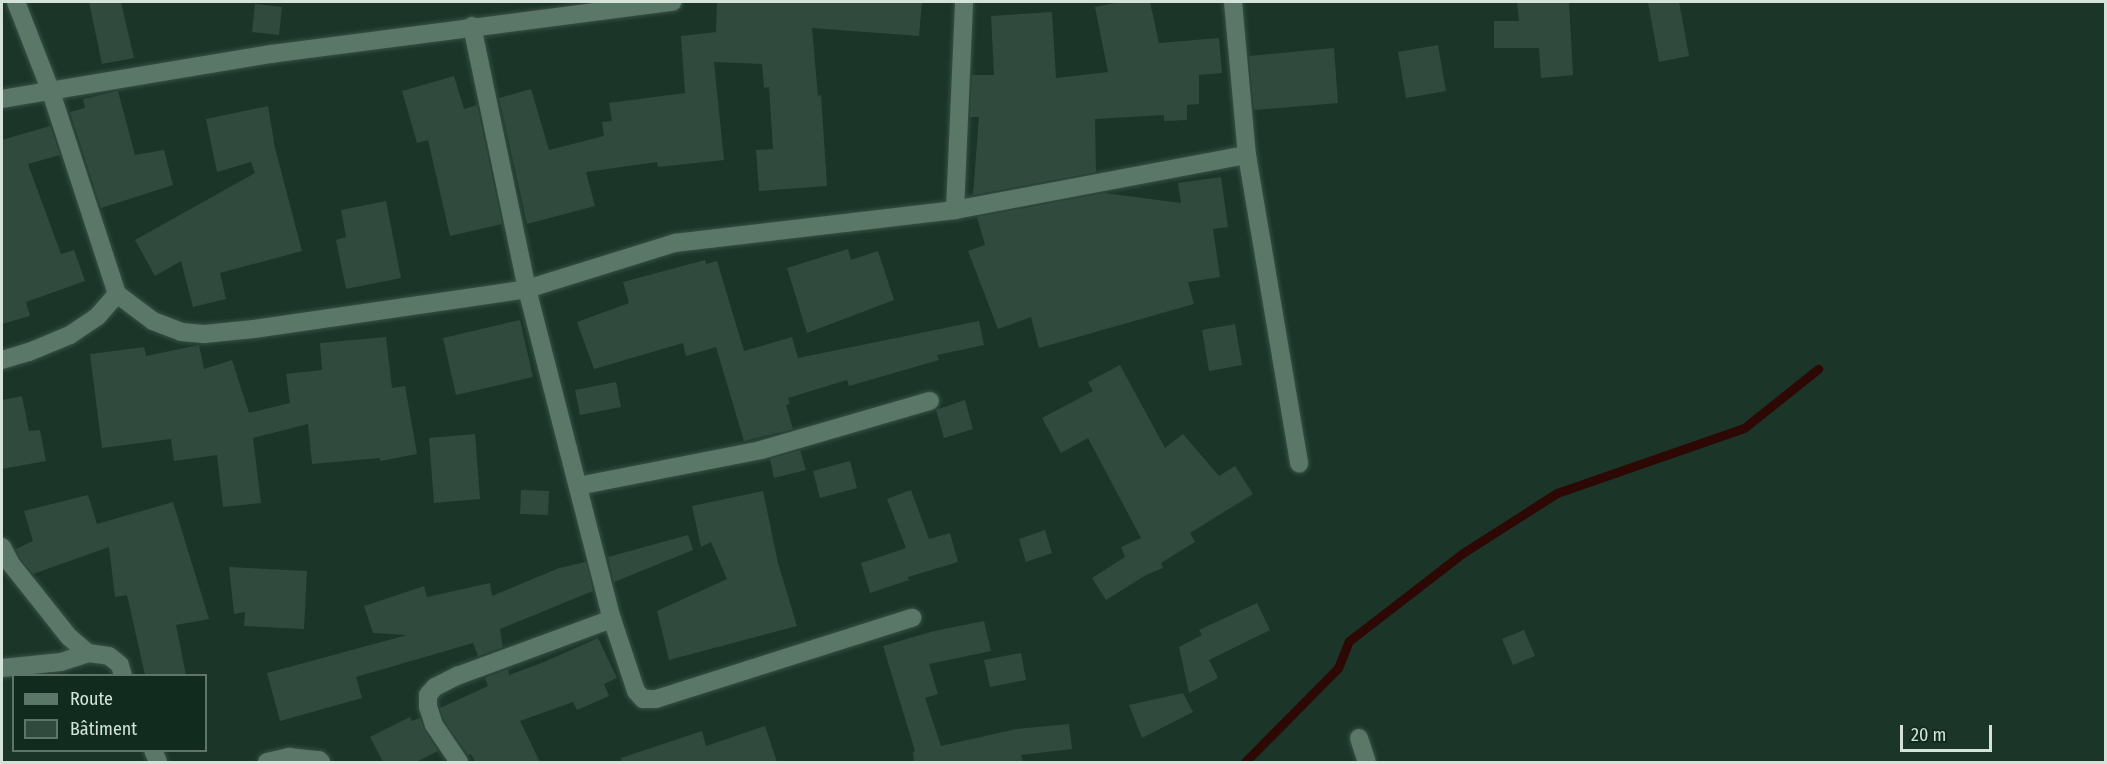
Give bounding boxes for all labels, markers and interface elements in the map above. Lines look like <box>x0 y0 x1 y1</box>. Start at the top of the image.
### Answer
legend <box>12 674 207 752</box>
text: Route <box>70 688 113 710</box>
scale bar <box>1903 713 1994 751</box>
text: Bâtiment <box>70 718 137 740</box>
text: 20 m <box>1911 724 1946 746</box>

